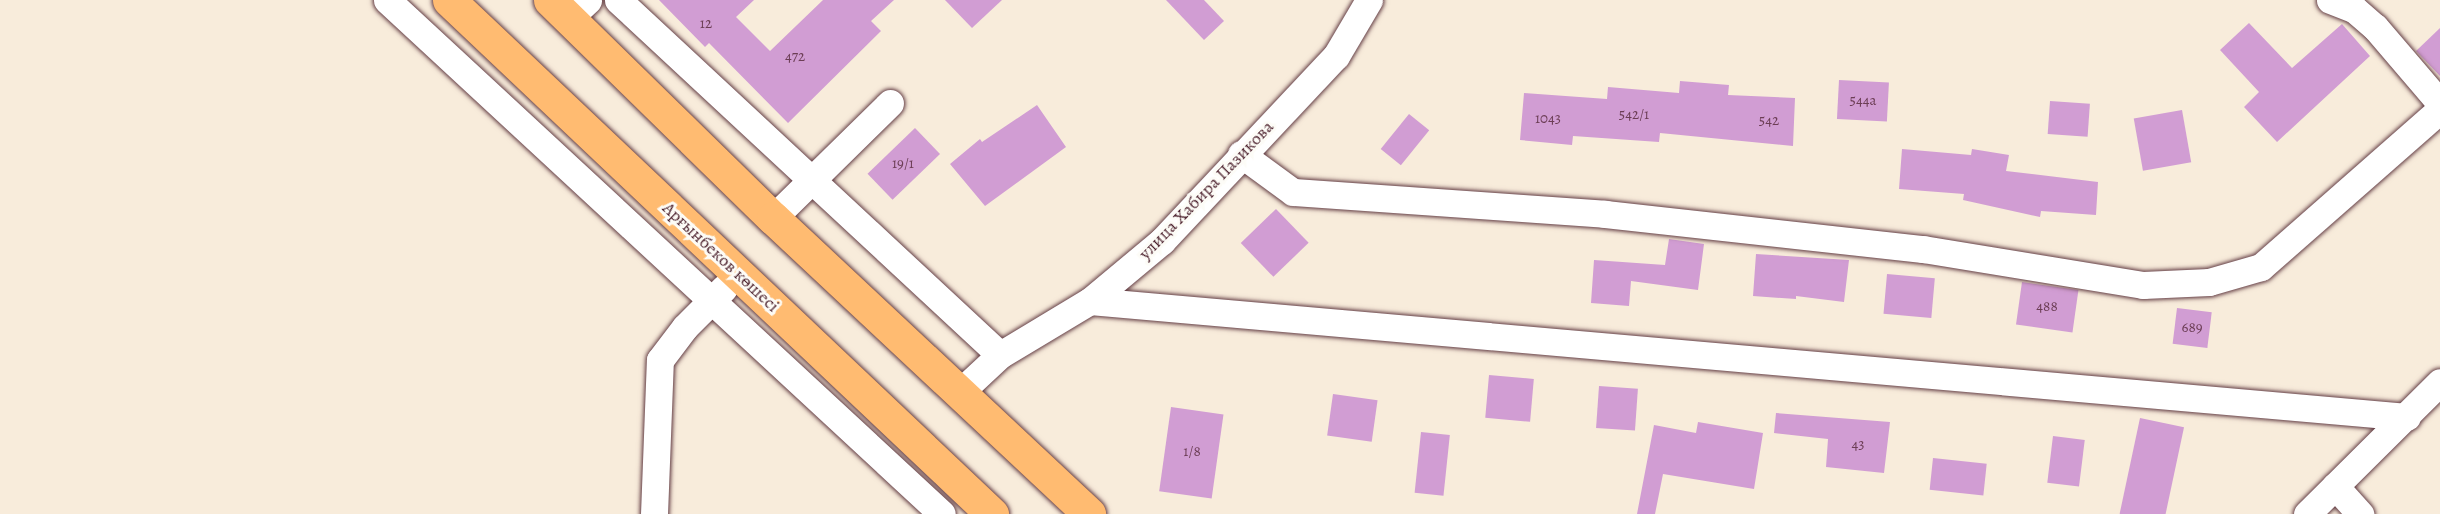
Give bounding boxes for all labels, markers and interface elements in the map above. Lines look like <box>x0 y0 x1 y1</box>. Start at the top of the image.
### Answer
house number: 12 <box>700 15 712 33</box>
house number: 472 <box>785 48 805 66</box>
house number: 544а <box>1850 92 1876 110</box>
house number: 542/1 <box>1619 106 1649 124</box>
house number: 1043 <box>1535 110 1561 128</box>
house number: 542 <box>1759 112 1779 130</box>
street label: улица Хабира Пазикова <box>1134 116 1278 264</box>
house number: 19/1 <box>892 155 914 173</box>
street label: Арғынбеков көшесі <box>658 197 784 317</box>
house number: 488 <box>2036 298 2058 316</box>
house number: 689 <box>2181 319 2203 337</box>
house number: 43 <box>1851 436 1865 454</box>
house number: 1/8 <box>1183 443 1201 461</box>

